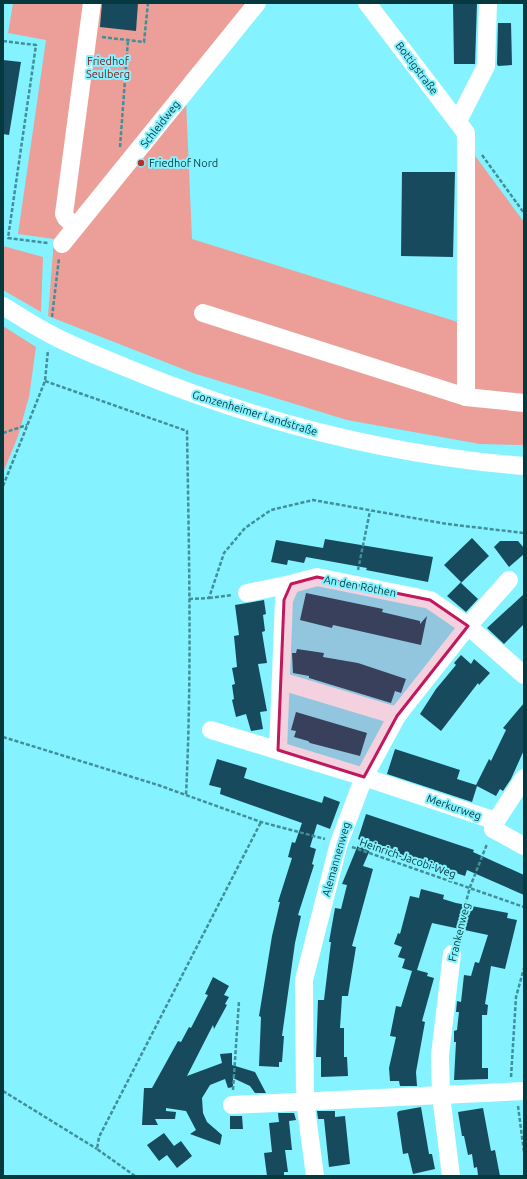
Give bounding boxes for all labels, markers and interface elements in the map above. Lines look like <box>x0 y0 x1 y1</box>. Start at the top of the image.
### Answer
street label: Bottigstraße <box>393 39 441 97</box>
park label: Friedhof Seulberg <box>86 55 130 80</box>
street label: Schleidweg <box>138 98 182 150</box>
place label: Friedhof Nord <box>149 157 218 169</box>
marker: Friedhof Nord <box>136 158 146 168</box>
street label: Gonzenheimer Landstraße <box>191 388 319 438</box>
street label: An den Röthen <box>323 573 397 599</box>
street label: Merkurweg <box>425 792 483 822</box>
street label: Alemannenweg <box>320 820 352 898</box>
street label: Heinrich-Jacobi-Weg <box>358 836 458 880</box>
street label: Frankenweg <box>446 901 472 963</box>

